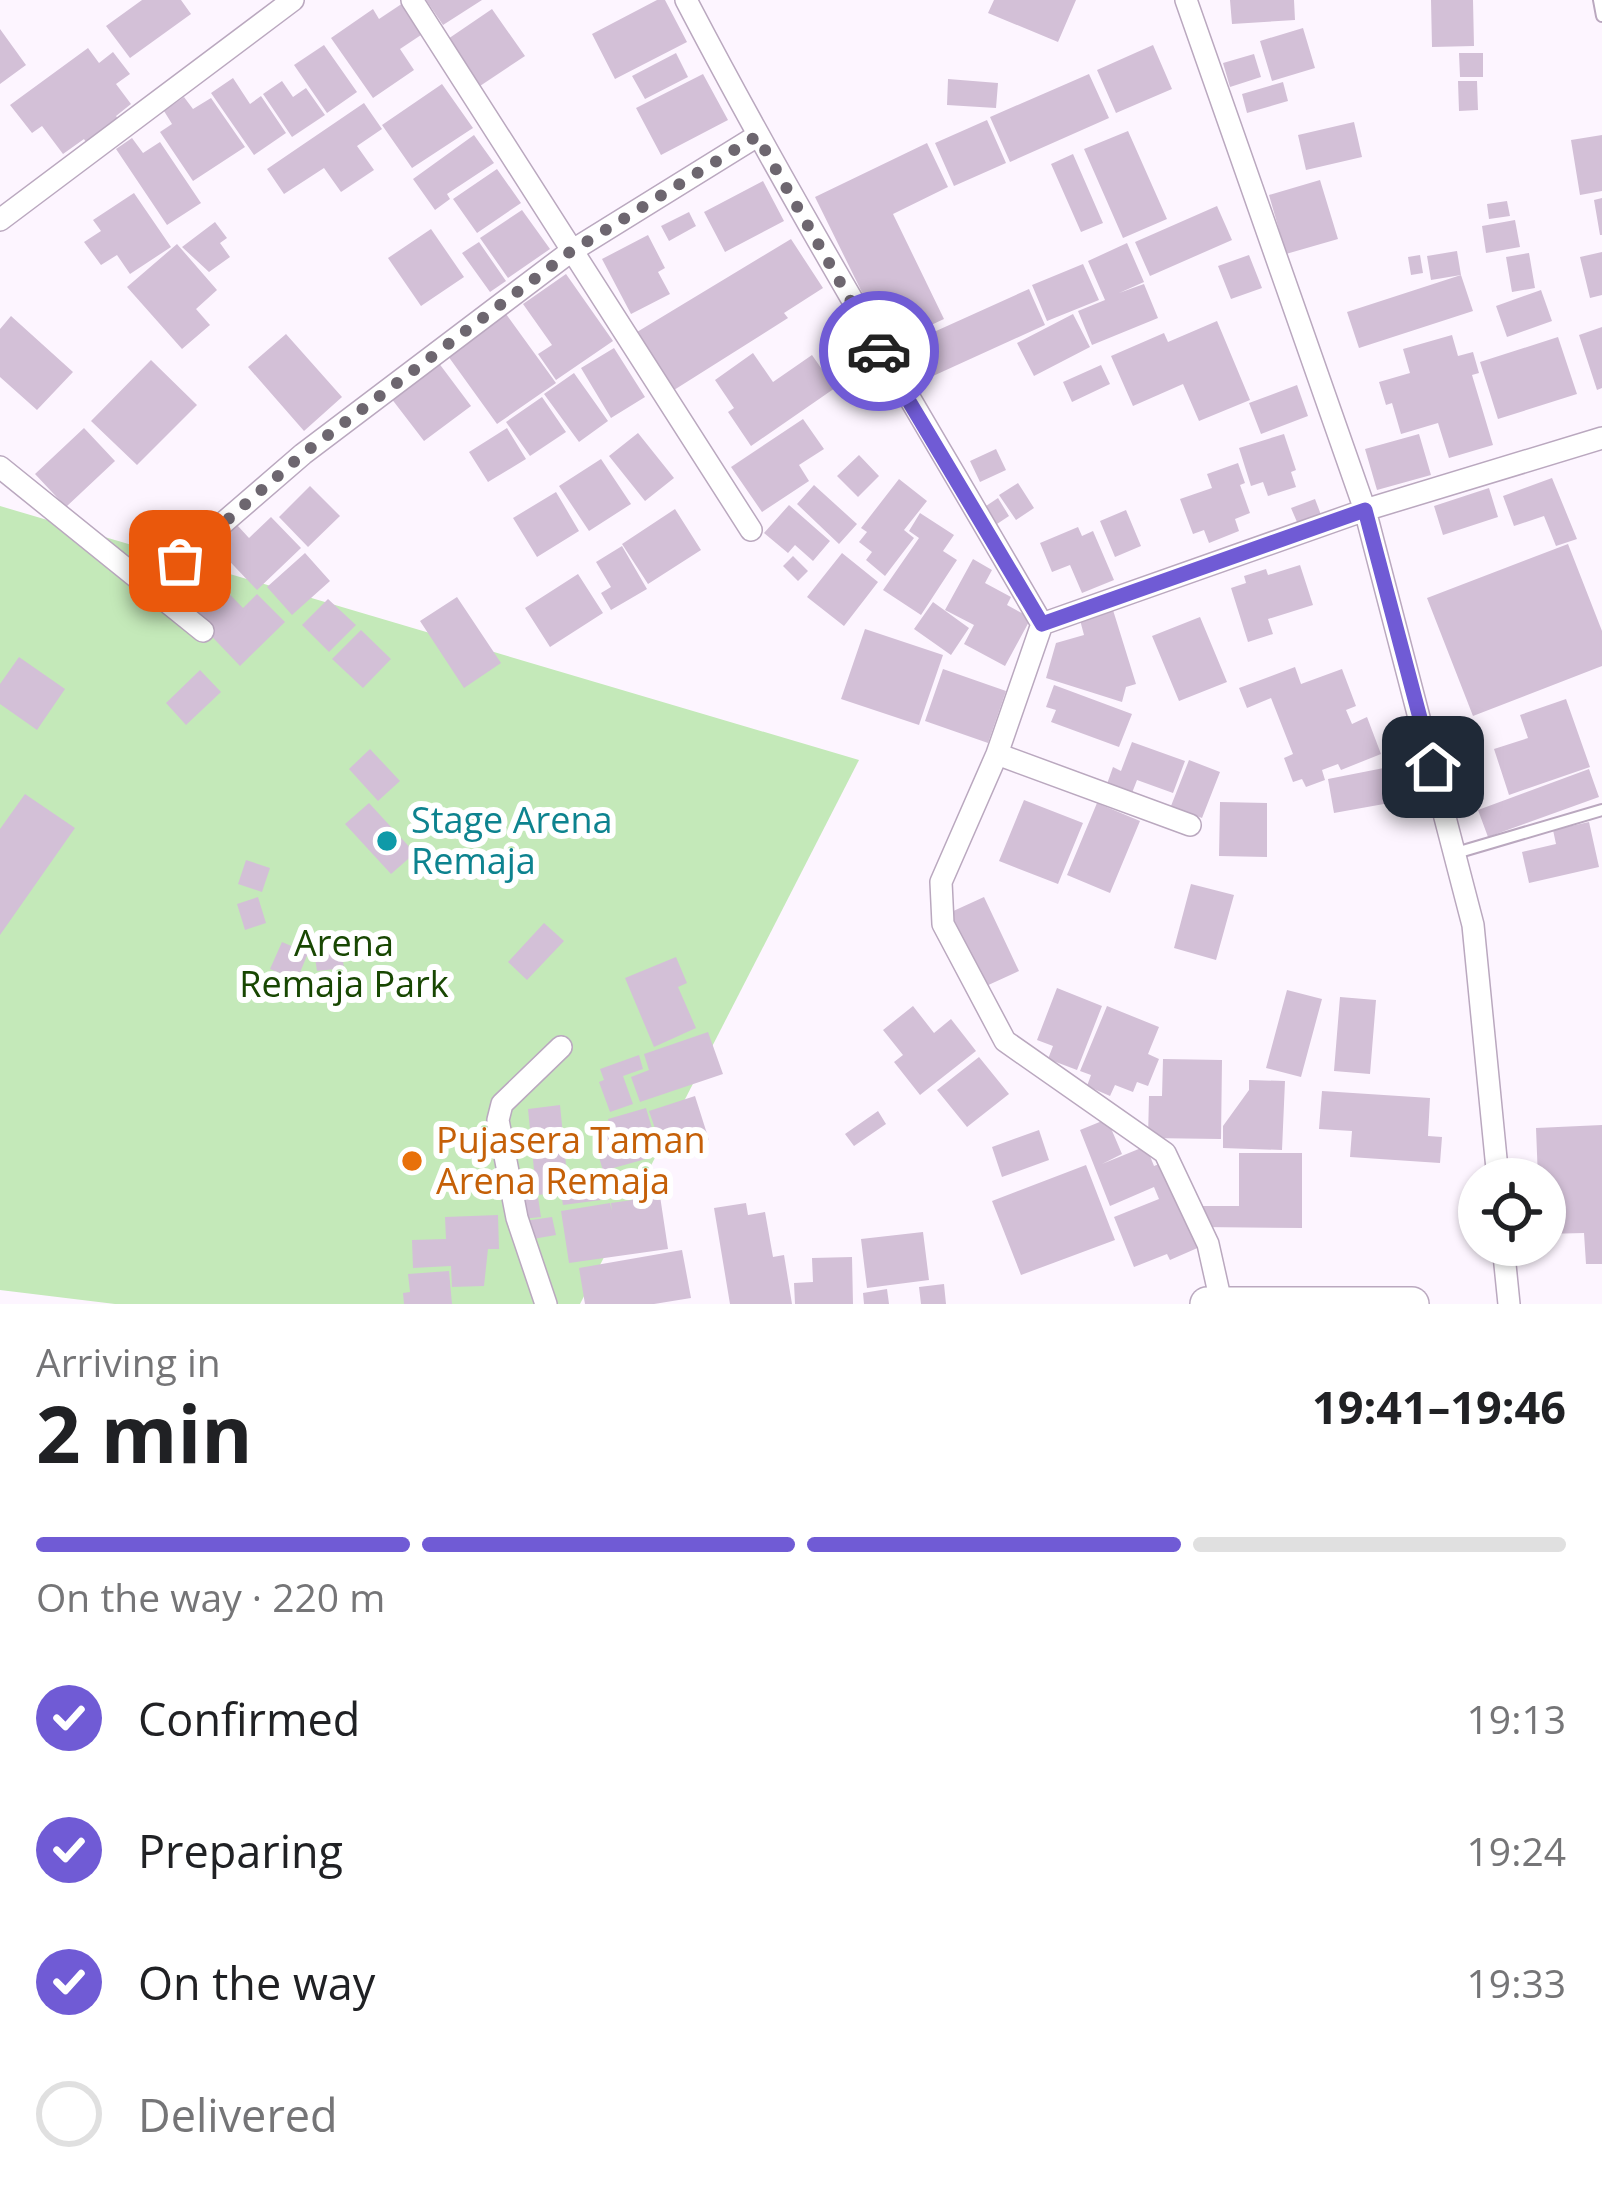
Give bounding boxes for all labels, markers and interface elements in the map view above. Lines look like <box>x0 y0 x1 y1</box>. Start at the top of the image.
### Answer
courier <box>819 291 939 411</box>
icon: car <box>846 318 912 384</box>
pin <box>129 510 231 612</box>
icon: bag <box>147 528 213 594</box>
pin <box>1382 716 1484 818</box>
icon: home <box>1400 734 1466 800</box>
place label: Stage Arena Remaja <box>411 795 612 885</box>
marker: Stage Arena Remaja <box>374 828 400 854</box>
park label: Arena Remaja Park <box>239 918 449 1008</box>
place label: Pujasera Taman Arena Remaja <box>436 1115 706 1205</box>
marker: Pujasera Taman Arena Remaja <box>399 1148 425 1174</box>
map controls <box>1458 1158 1566 1266</box>
button: locate <box>1458 1158 1566 1266</box>
text: Arriving in <box>36 1335 221 1388</box>
text: 19:41–19:46 <box>1312 1376 1566 1437</box>
text: 2 min <box>36 1380 253 1486</box>
text: On the way · 220 m <box>36 1570 385 1623</box>
icon: check <box>36 1685 102 1751</box>
text: Confirmed <box>138 1688 360 1749</box>
text: 19:13 <box>1467 1692 1566 1745</box>
icon: check <box>36 1817 102 1883</box>
text: Preparing <box>138 1820 343 1881</box>
text: 19:24 <box>1467 1824 1566 1877</box>
icon: check <box>36 1949 102 2015</box>
text: On the way <box>138 1952 375 2013</box>
text: 19:33 <box>1467 1956 1566 2009</box>
text: Delivered <box>138 2084 338 2145</box>

